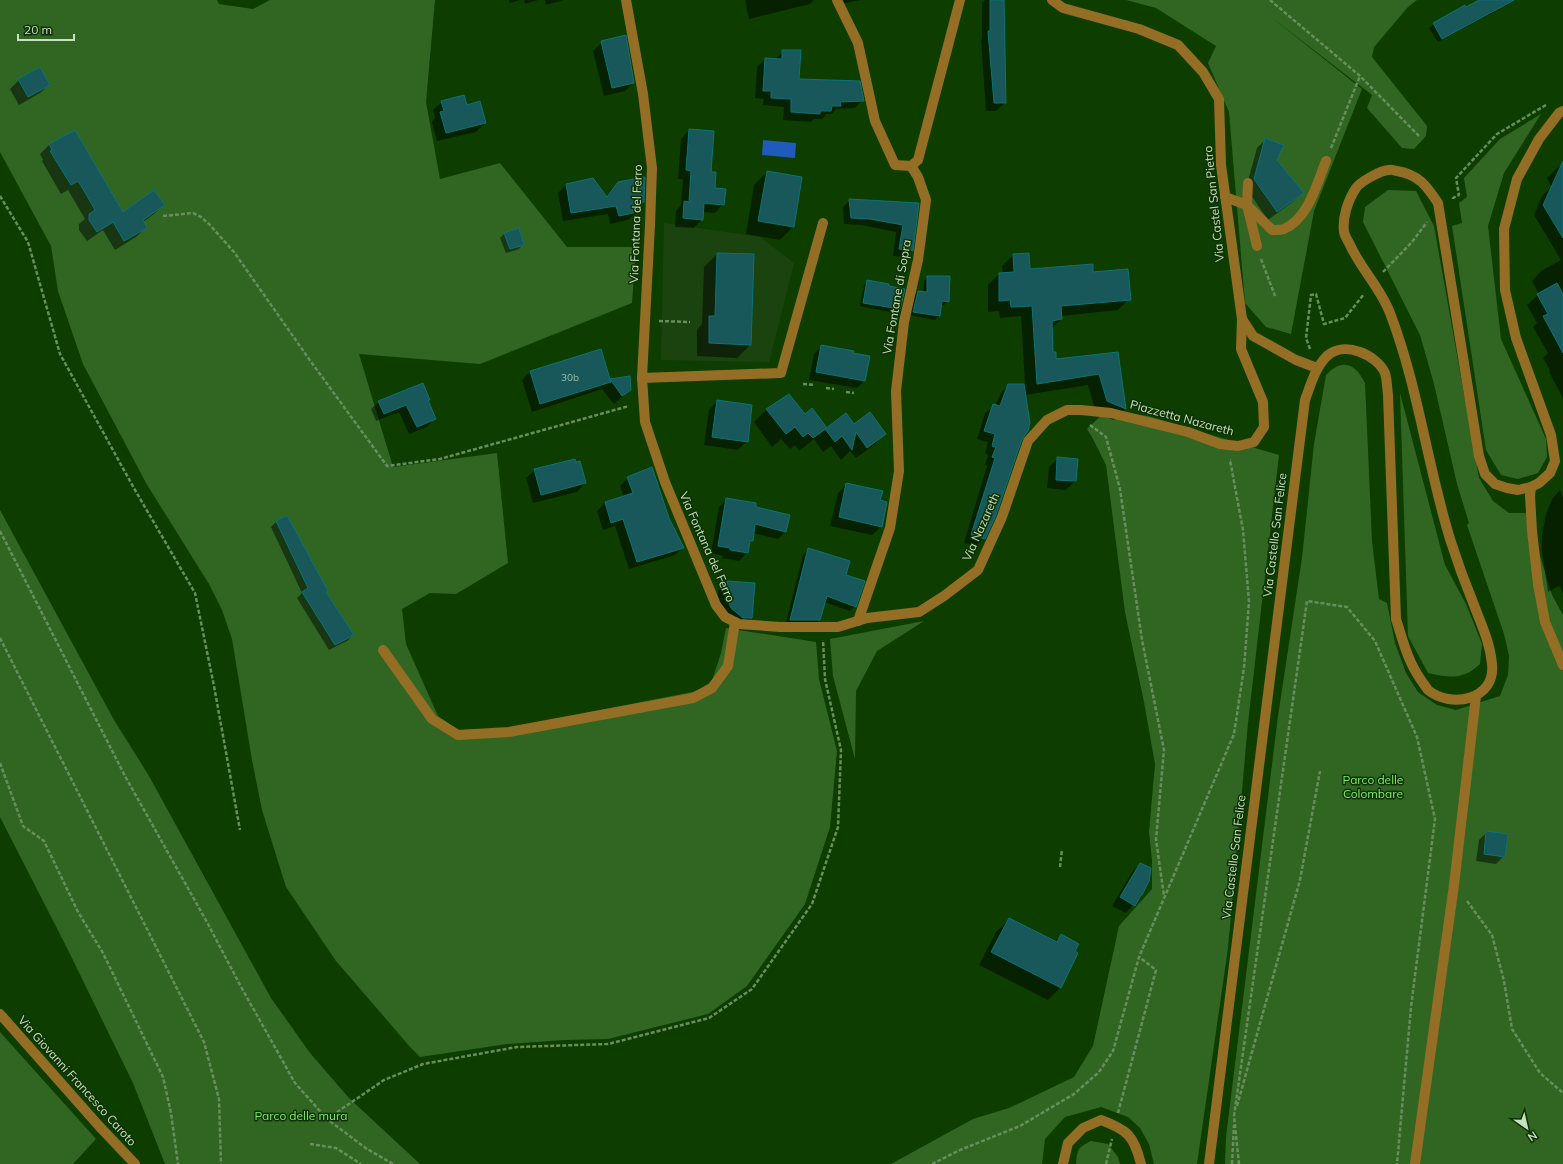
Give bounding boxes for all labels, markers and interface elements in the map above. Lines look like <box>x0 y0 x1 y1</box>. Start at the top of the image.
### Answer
scale bar <box>18 16 74 42</box>
text: 20 m <box>24 22 52 37</box>
street label: Via Castel San Pietro <box>1200 145 1227 263</box>
street label: Via Fontana del Ferro <box>626 164 645 284</box>
street label: Via Fontane di Sopra <box>879 238 914 355</box>
house number: 30b <box>561 371 579 384</box>
street label: Piazzetta Nazareth <box>1129 396 1236 439</box>
street label: Via Castello San Felice <box>1259 472 1290 598</box>
street label: Via Fontana del Ferro <box>676 489 739 604</box>
street label: Via Nazareth <box>959 490 1002 563</box>
park label: Parco delle Colombare <box>1343 772 1403 801</box>
street label: Via Castello San Felice <box>1218 794 1249 920</box>
street label: Via Giovanni Francesco Caroto <box>15 1012 140 1149</box>
park label: Parco delle mura <box>255 1108 347 1123</box>
north arrow <box>1507 1108 1547 1148</box>
text: N <box>1525 1128 1540 1144</box>

